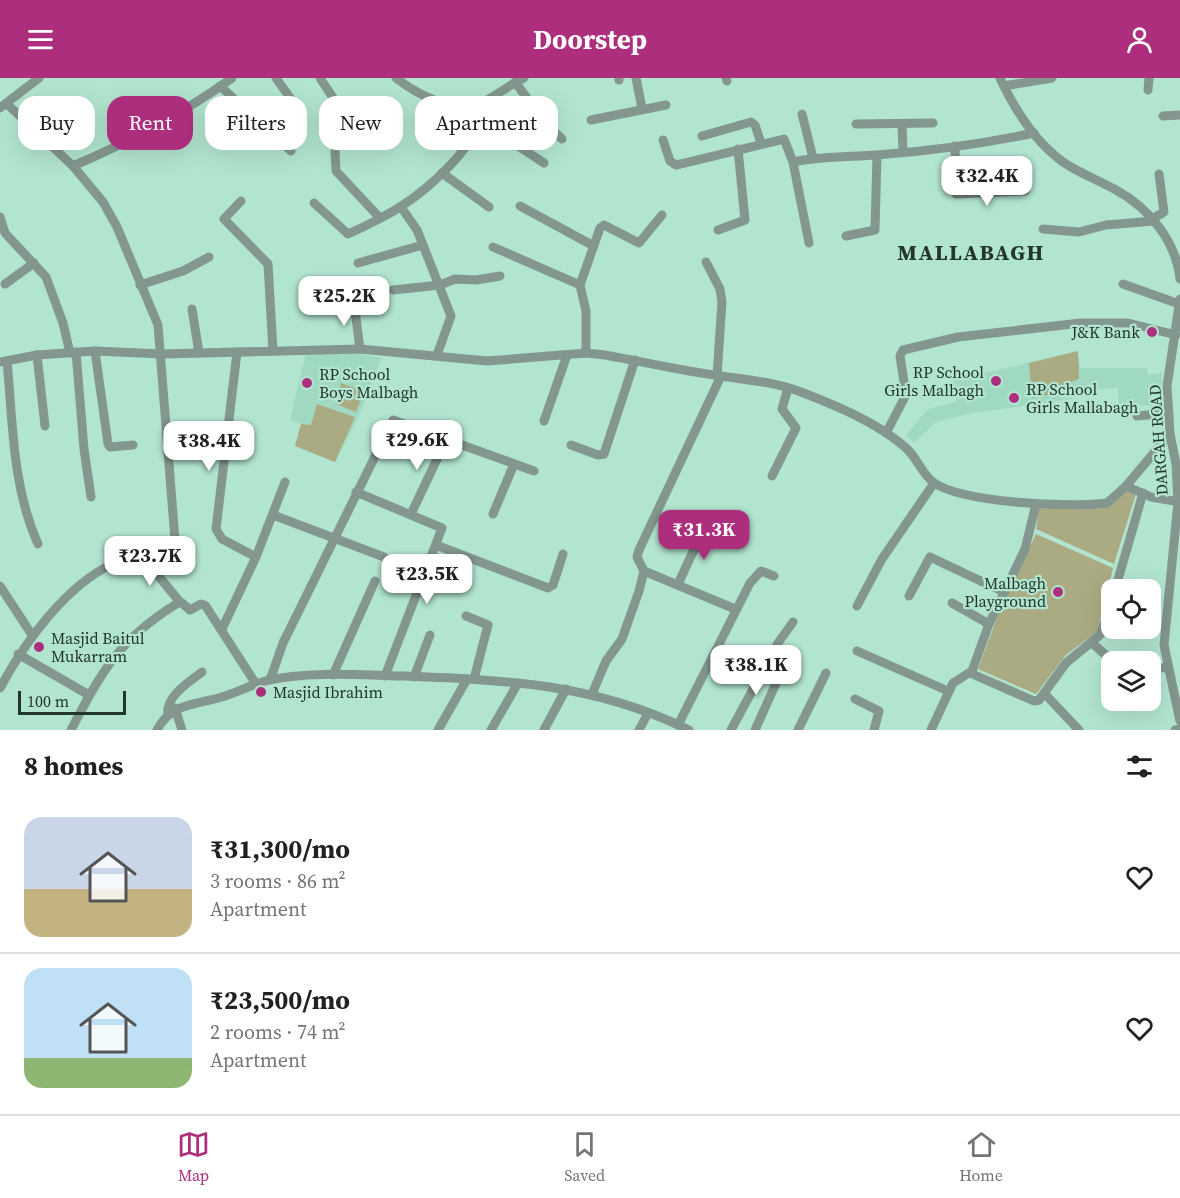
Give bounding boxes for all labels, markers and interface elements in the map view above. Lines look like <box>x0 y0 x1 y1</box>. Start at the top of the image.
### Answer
text: Doorstep <box>533 21 647 58</box>
icon: menu <box>24 23 57 56</box>
icon: person <box>1123 23 1156 56</box>
chip: Buy <box>18 96 95 150</box>
chip: Rent <box>107 96 193 150</box>
chip: Filters <box>205 96 307 150</box>
chip: New <box>319 96 403 150</box>
chip: Apartment <box>415 96 558 150</box>
pin: ₹32.4K <box>938 156 1036 207</box>
text: ₹32.4K <box>955 161 1019 189</box>
district label: MALLABAGH <box>897 237 1045 267</box>
pin: ₹25.2K <box>295 276 393 327</box>
text: ₹25.2K <box>312 281 376 309</box>
place label: J&K Bank <box>1071 321 1140 343</box>
marker: J&K Bank <box>1145 325 1159 339</box>
place label: RP School Girls Malbagh <box>884 361 984 401</box>
place label: RP School Boys Malbagh <box>319 363 419 403</box>
marker: RP School Girls Malbagh <box>989 374 1003 388</box>
marker: RP School Boys Malbagh <box>300 376 314 390</box>
place label: RP School Girls Mallabagh <box>1026 378 1139 418</box>
street label: DARGAH ROAD <box>1143 384 1173 496</box>
marker: RP School Girls Mallabagh <box>1007 391 1021 405</box>
pin: ₹29.6K <box>368 420 466 471</box>
pin: ₹38.4K <box>160 421 258 472</box>
text: ₹29.6K <box>385 425 449 453</box>
text: ₹38.4K <box>177 426 241 454</box>
pin: ₹31.3K <box>655 510 753 561</box>
text: ₹31.3K <box>672 515 736 543</box>
pin: ₹23.7K <box>101 536 199 587</box>
text: ₹23.7K <box>118 541 182 569</box>
pin: ₹23.5K <box>378 554 476 605</box>
text: ₹23.5K <box>395 559 459 587</box>
place label: Malbagh Playground <box>964 572 1046 612</box>
map controls <box>1101 579 1161 711</box>
button: locate <box>1101 579 1161 639</box>
marker: Malbagh Playground <box>1051 585 1065 599</box>
place label: Masjid Baitul Mukarram <box>51 627 145 667</box>
marker: Masjid Baitul Mukarram <box>32 640 46 654</box>
pin: ₹38.1K <box>707 645 805 696</box>
text: ₹38.1K <box>724 650 788 678</box>
button: layers <box>1101 651 1161 711</box>
place label: Masjid Ibrahim <box>273 681 383 703</box>
marker: Masjid Ibrahim <box>254 685 268 699</box>
scale bar <box>18 688 126 716</box>
text: 100 m <box>27 690 69 712</box>
text: 8 homes <box>24 748 123 784</box>
icon: filters <box>1123 750 1156 783</box>
text: ₹31,300/mo <box>210 831 350 867</box>
icon: home <box>72 841 144 913</box>
icon: heart <box>1123 861 1156 894</box>
text: 3 rooms · 86 m² <box>210 867 346 895</box>
text: Apartment <box>210 895 307 923</box>
text: ₹23,500/mo <box>210 982 350 1018</box>
icon: home <box>72 992 144 1064</box>
icon: heart <box>1123 1012 1156 1045</box>
text: 2 rooms · 74 m² <box>210 1018 346 1046</box>
text: Apartment <box>210 1046 307 1074</box>
tab: Map <box>177 1128 210 1186</box>
tab: Saved <box>564 1128 605 1186</box>
tab: Home <box>959 1128 1003 1186</box>

